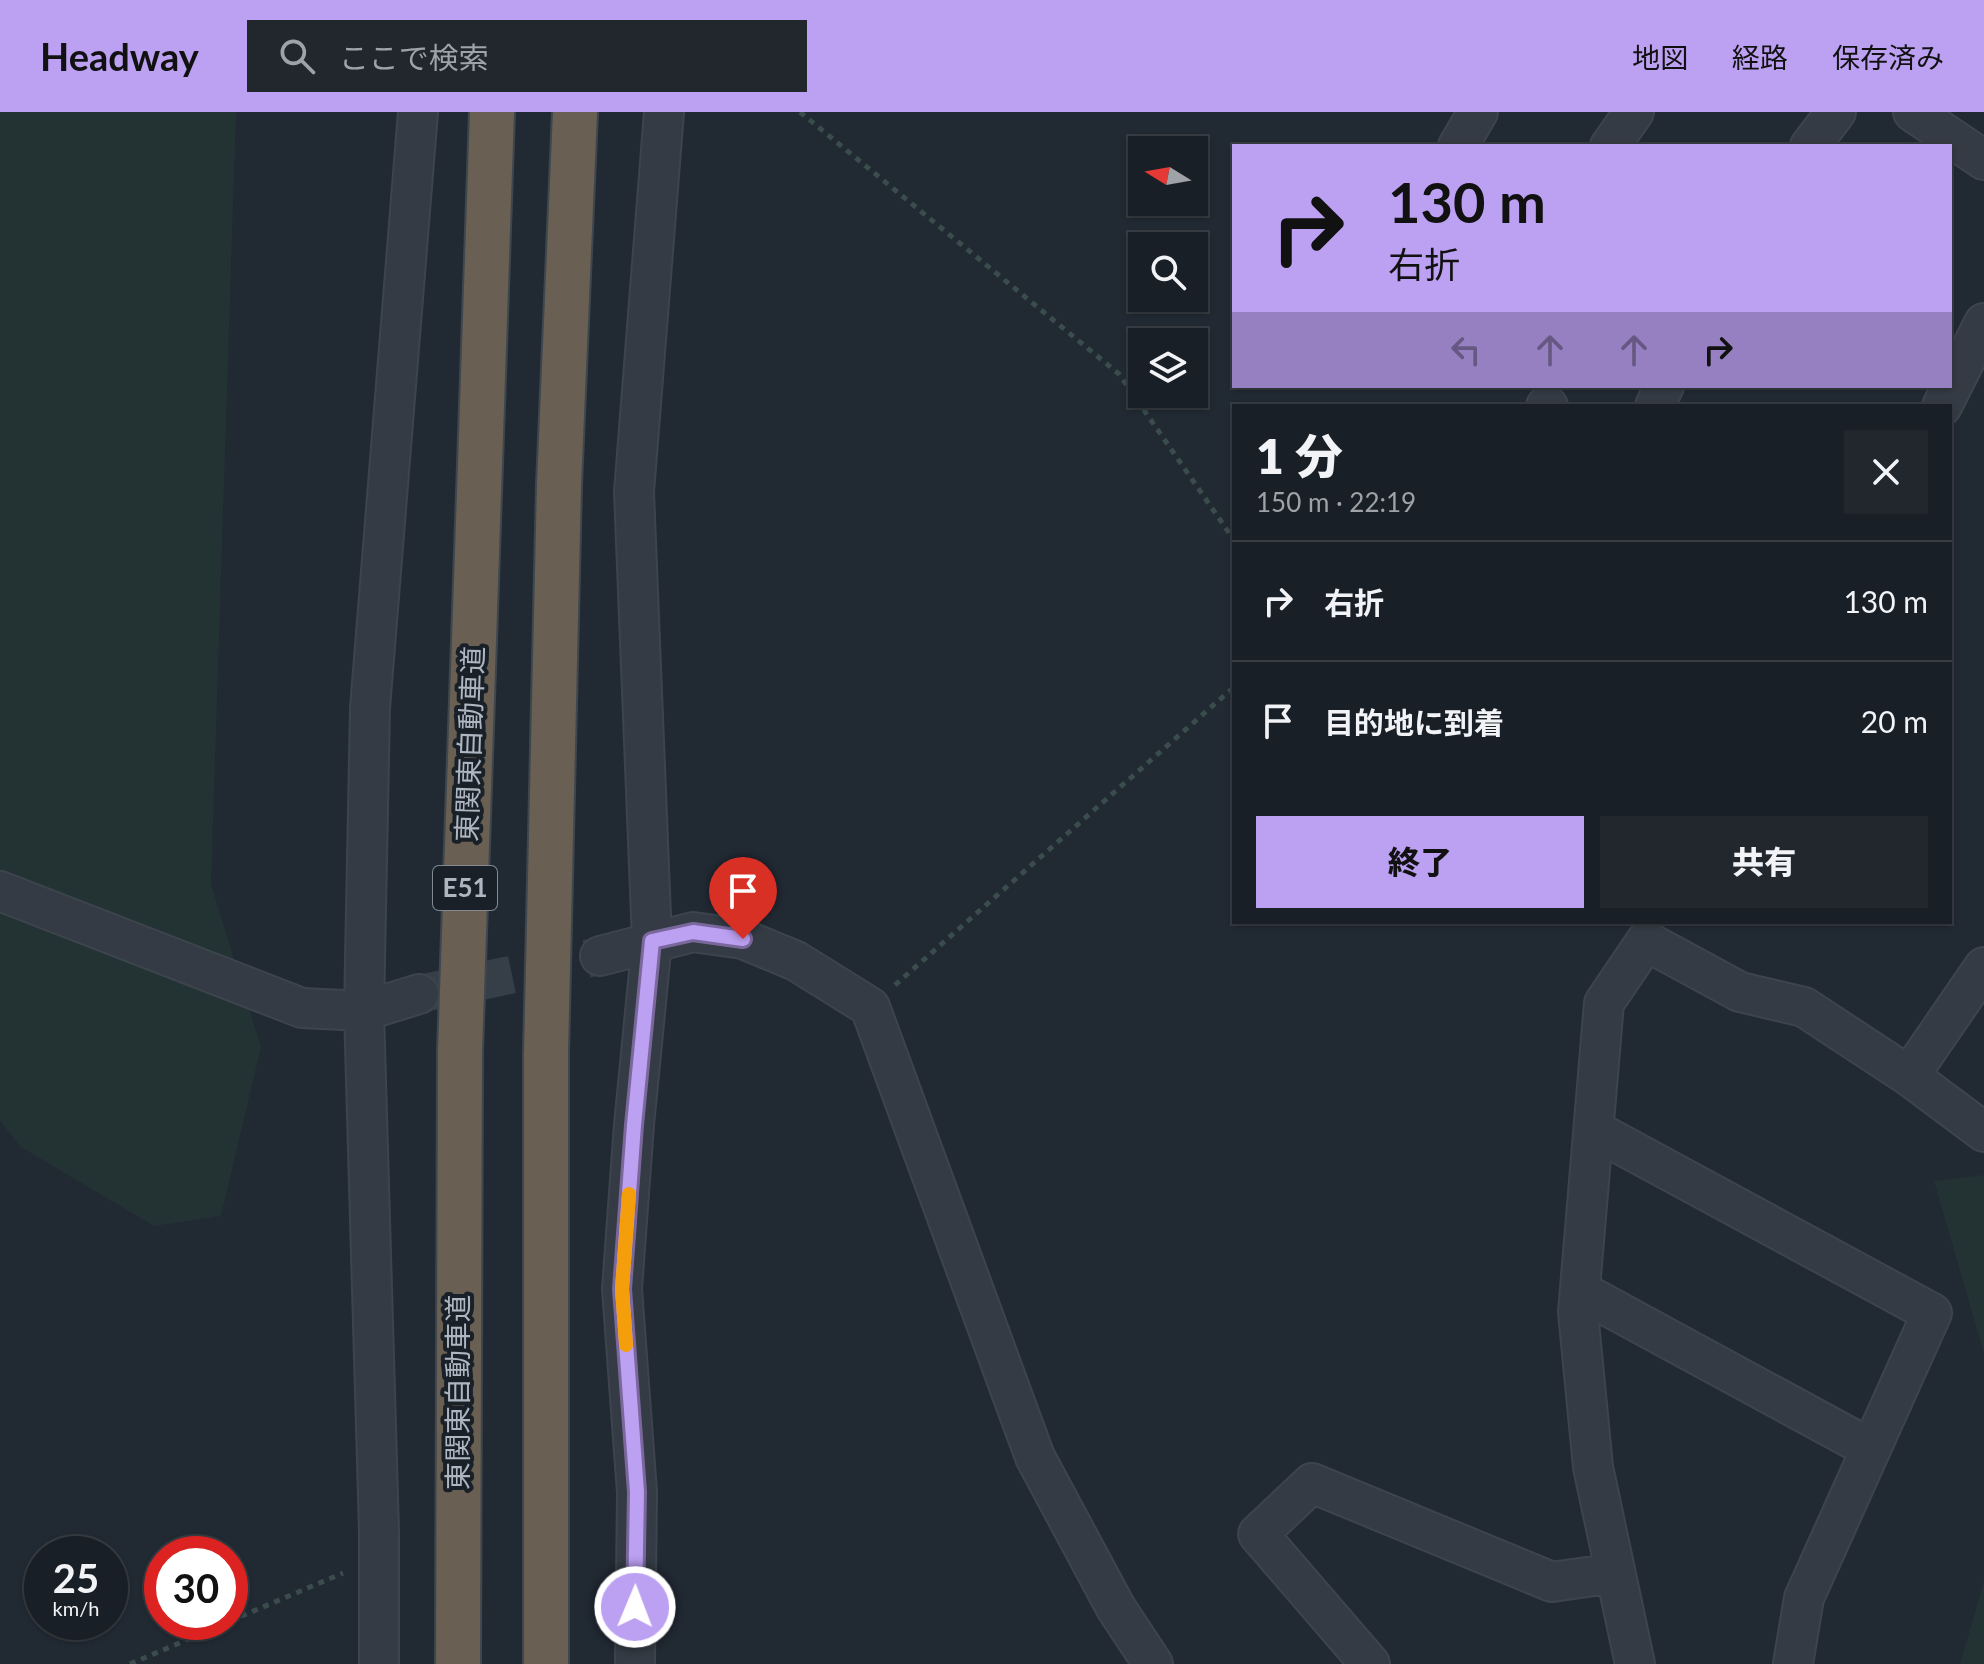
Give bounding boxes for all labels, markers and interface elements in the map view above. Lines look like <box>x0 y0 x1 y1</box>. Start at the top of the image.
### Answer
search box <box>247 20 807 92</box>
text: Headway <box>40 33 199 79</box>
icon: search <box>275 34 319 78</box>
text: ここで検索 <box>339 39 489 75</box>
text: 地図 <box>1632 40 1688 74</box>
text: 経路 <box>1732 40 1788 74</box>
text: 保存済み <box>1832 40 1944 74</box>
north arrow <box>1128 136 1208 216</box>
map controls <box>1128 136 1208 408</box>
text: 130 m <box>1388 168 1546 235</box>
icon: right <box>1256 176 1360 280</box>
button: search <box>1128 232 1208 312</box>
text: 右折 <box>1388 242 1460 286</box>
button: layers <box>1128 328 1208 408</box>
icon: left <box>1444 328 1488 372</box>
icon: ahead <box>1528 328 1572 372</box>
icon: ahead <box>1612 328 1656 372</box>
icon: right <box>1696 328 1740 372</box>
text: 1 分 <box>1256 427 1343 484</box>
button: close <box>1844 430 1928 514</box>
text: 150 m · 22:19 <box>1256 486 1416 518</box>
icon: right <box>1256 579 1300 623</box>
text: 130 m <box>1843 583 1928 619</box>
text: 右折 <box>1324 584 1384 620</box>
street label: 東関東自動車道 <box>449 645 489 843</box>
icon: arrive <box>1256 699 1300 743</box>
text: 20 m <box>1861 703 1928 739</box>
text: 目的地に到着 <box>1324 704 1504 740</box>
button: 終了 <box>1256 816 1584 908</box>
button: 共有 <box>1600 816 1928 908</box>
pin <box>709 857 777 939</box>
road number: E51 <box>433 866 497 910</box>
icon: arrive <box>721 869 765 913</box>
street label: 東関東自動車道 <box>440 1294 474 1490</box>
speed limit sign: 30 <box>144 1536 248 1640</box>
text: 25 <box>53 1554 99 1602</box>
position arrow <box>593 1565 677 1649</box>
text: km/h <box>53 1596 99 1620</box>

